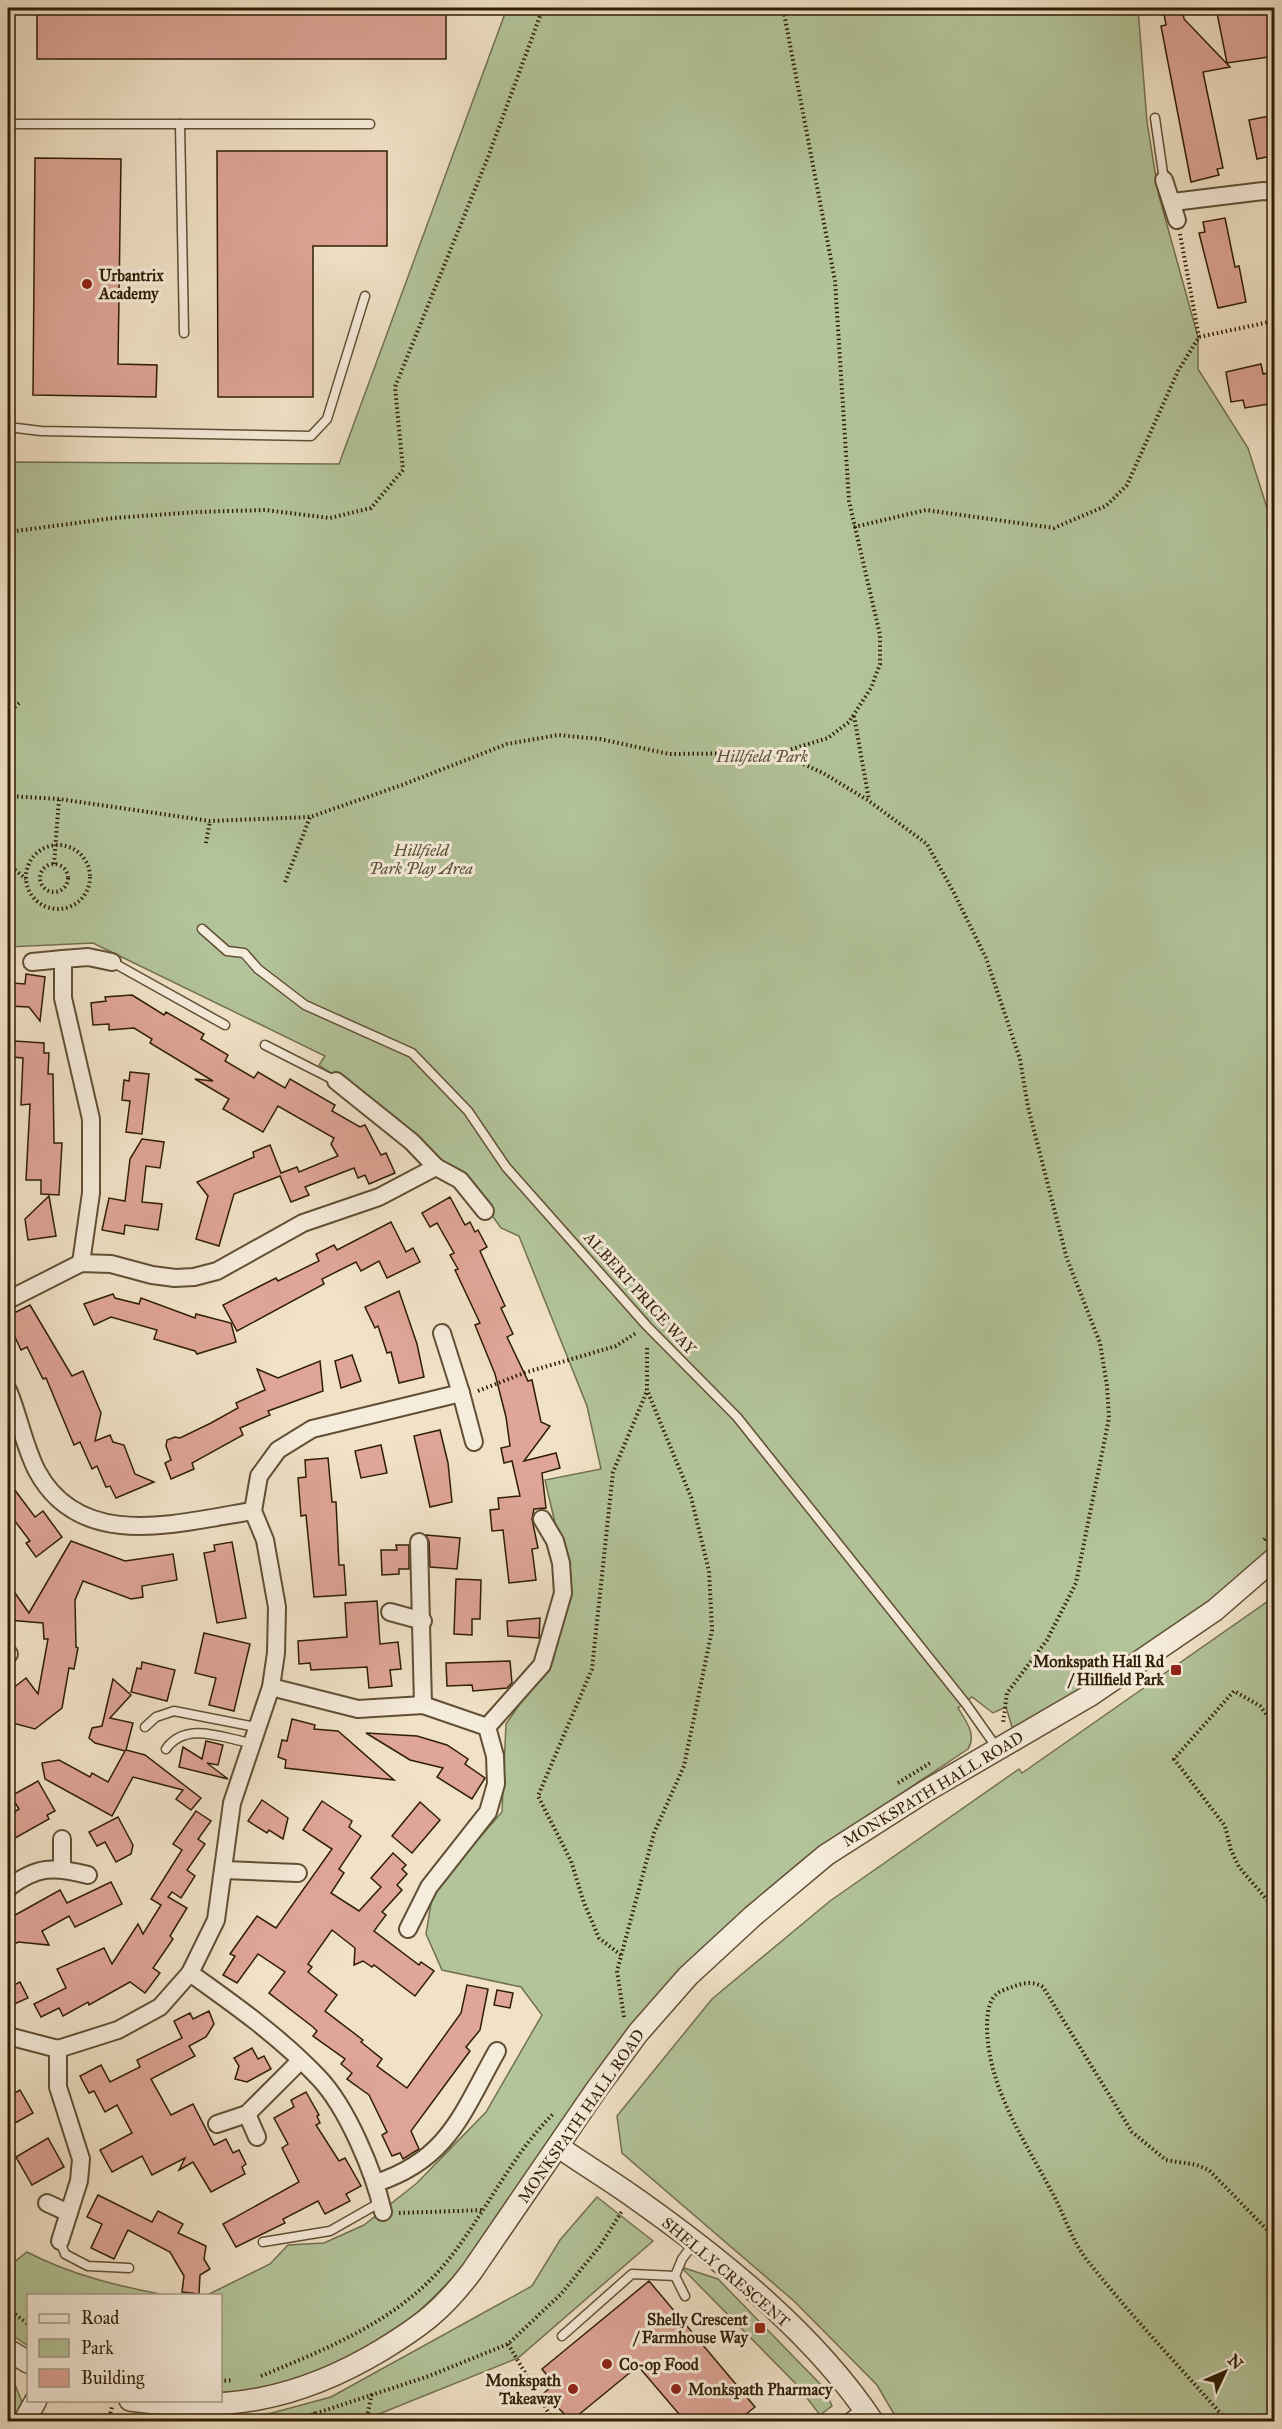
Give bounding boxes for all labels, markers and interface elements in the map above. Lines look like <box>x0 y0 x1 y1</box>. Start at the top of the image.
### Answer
place label: Urbantrix Academy <box>98 266 164 304</box>
marker: Urbantrix Academy <box>80 277 94 291</box>
park label: Hillfield Park <box>715 747 808 766</box>
park label: Hillfield Park Play Area <box>369 841 473 878</box>
street label: ALBERT PRICE WAY <box>579 1227 700 1359</box>
place label: Monkspath Hall Rd / Hillfield Park <box>1033 1652 1165 1689</box>
marker: Monkspath Hall Rd / Hillfield Park <box>1169 1663 1183 1677</box>
street label: MONKSPATH HALL ROAD <box>839 1727 1027 1851</box>
street label: MONKSPATH HALL ROAD <box>514 2025 648 2207</box>
street label: SHELLY CRESCENT <box>658 2213 794 2331</box>
legend <box>27 2294 222 2402</box>
text: Road <box>81 2307 119 2329</box>
place label: Shelly Crescent / Farmhouse Way <box>632 2310 749 2348</box>
marker: Shelly Crescent / Farmhouse Way <box>753 2321 767 2335</box>
text: Park <box>81 2337 114 2359</box>
north arrow <box>1195 2342 1255 2402</box>
text: N <box>1224 2350 1247 2374</box>
place label: Co-op Food <box>619 2355 700 2375</box>
marker: Co-op Food <box>600 2357 614 2371</box>
text: Building <box>81 2367 145 2390</box>
place label: Monkspath Takeaway <box>485 2371 562 2409</box>
place label: Monkspath Pharmacy <box>688 2380 834 2400</box>
marker: Monkspath Takeaway <box>566 2382 580 2396</box>
marker: Monkspath Pharmacy <box>669 2382 683 2396</box>

